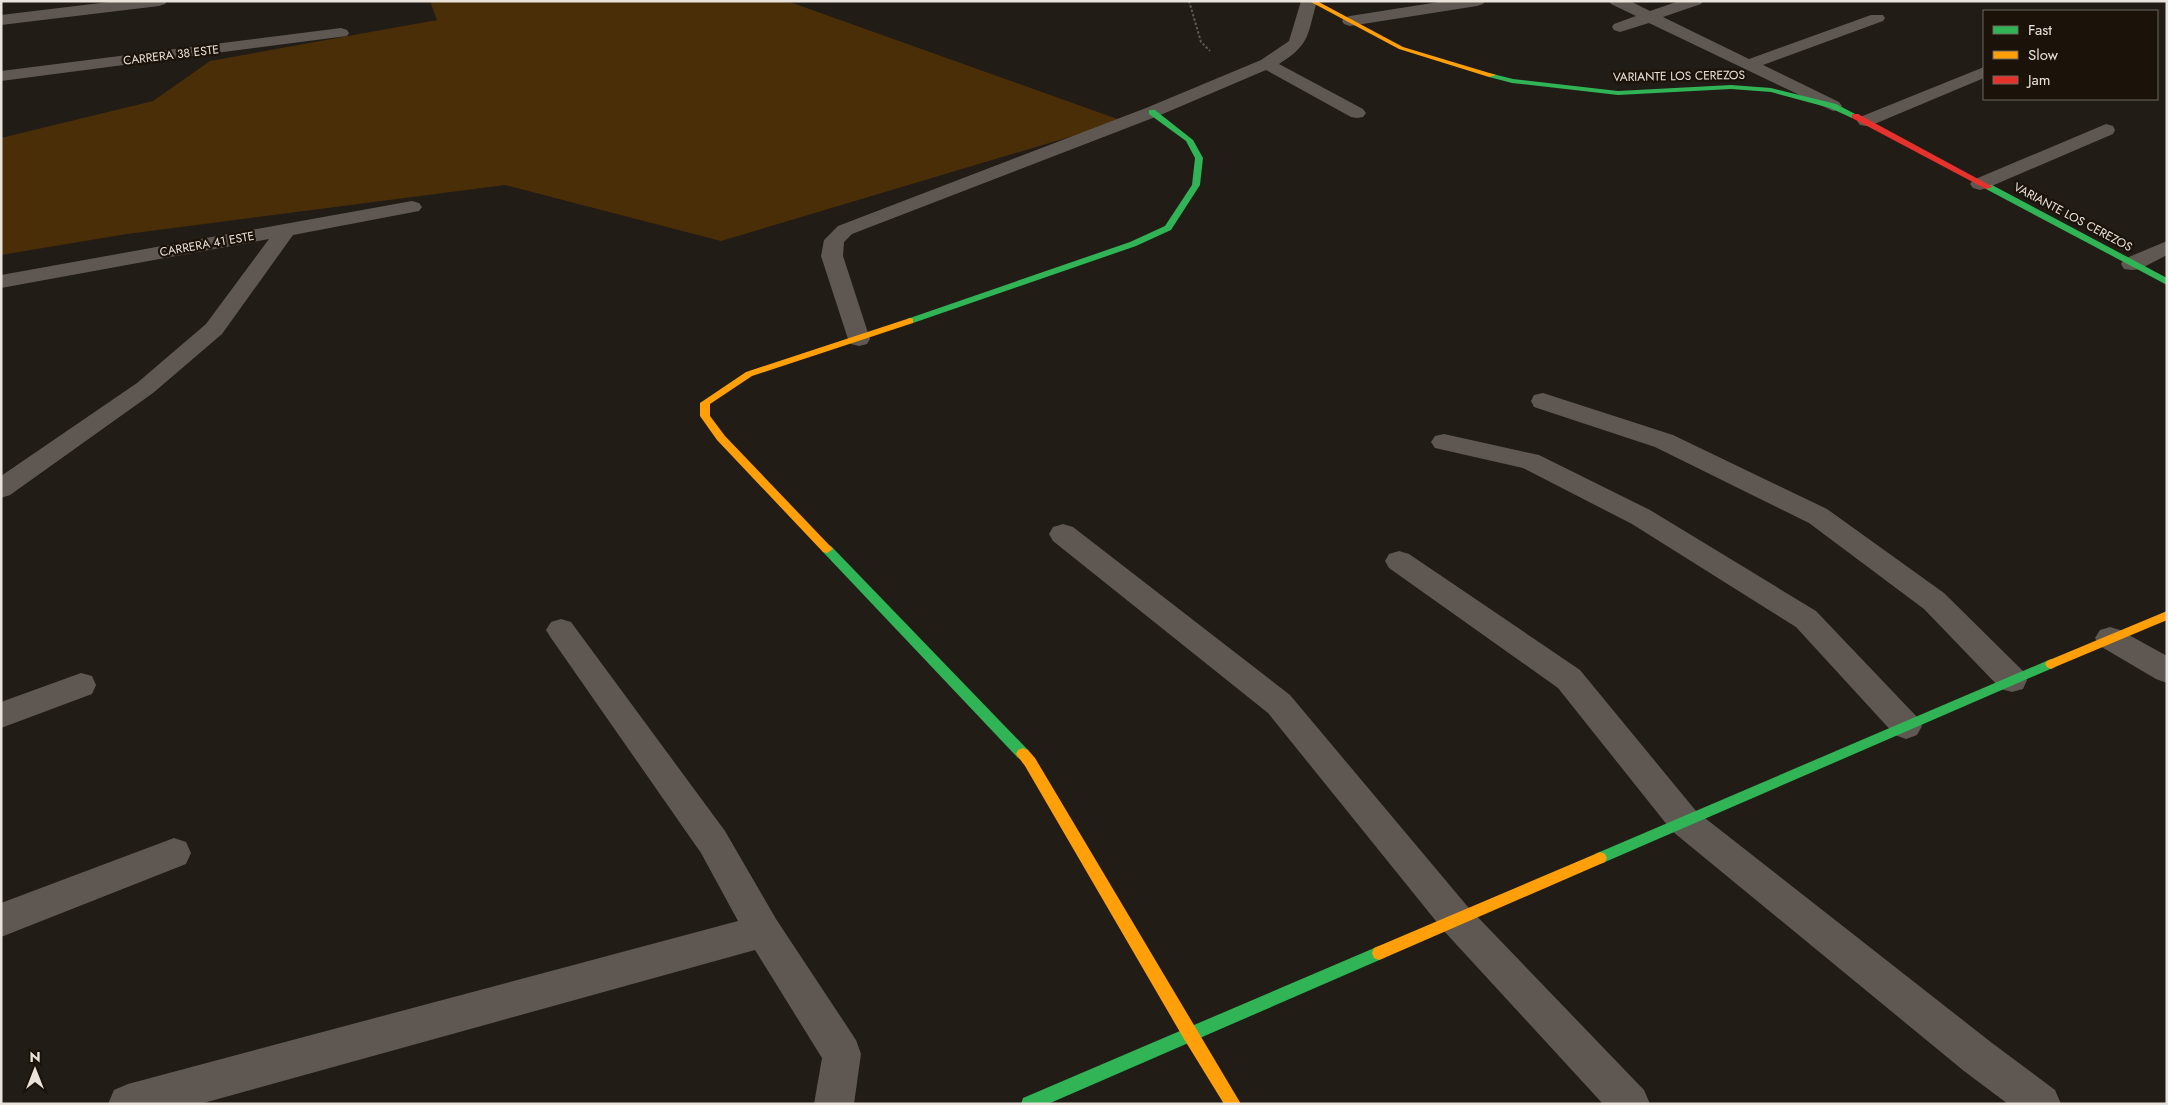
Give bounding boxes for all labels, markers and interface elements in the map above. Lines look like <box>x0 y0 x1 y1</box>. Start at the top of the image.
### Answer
legend <box>1983 10 2158 100</box>
text: Fast <box>2028 19 2052 41</box>
street label: CARRERA 38 ESTE <box>122 40 220 70</box>
text: Slow <box>2028 44 2059 66</box>
street label: VARIANTE LOS CEREZOS <box>1613 66 1746 86</box>
text: Jam <box>2026 69 2051 91</box>
street label: VARIANTE LOS CEREZOS <box>2010 178 2136 256</box>
street label: CARRERA 41 ESTE <box>158 227 256 261</box>
north arrow <box>10 1045 60 1095</box>
text: N <box>29 1047 41 1067</box>

